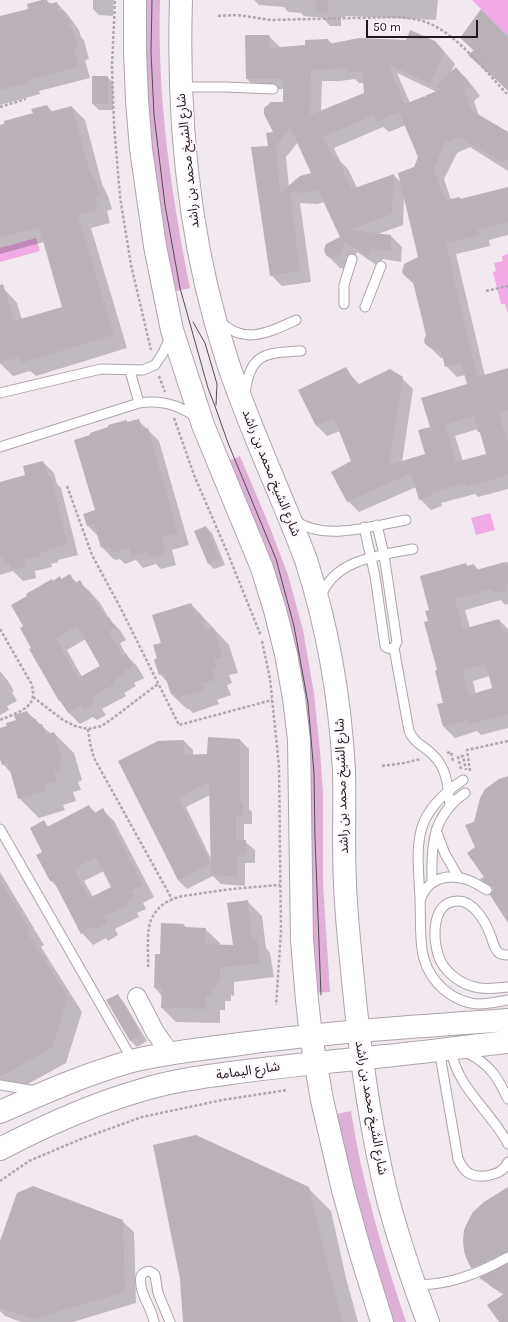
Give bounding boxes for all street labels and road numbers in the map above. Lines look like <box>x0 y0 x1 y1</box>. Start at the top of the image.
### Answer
street label: شارع الشيخ محمد بن راشد <box>173 93 203 229</box>
street label: شارع الشيخ محمد بن راشد <box>238 407 304 539</box>
street label: شارع الشيخ محمد بن راشد <box>332 718 352 854</box>
street label: شارع الشيخ محمد بن راشد <box>352 1040 390 1176</box>
street label: شارع اليمامة <box>215 1059 281 1083</box>

